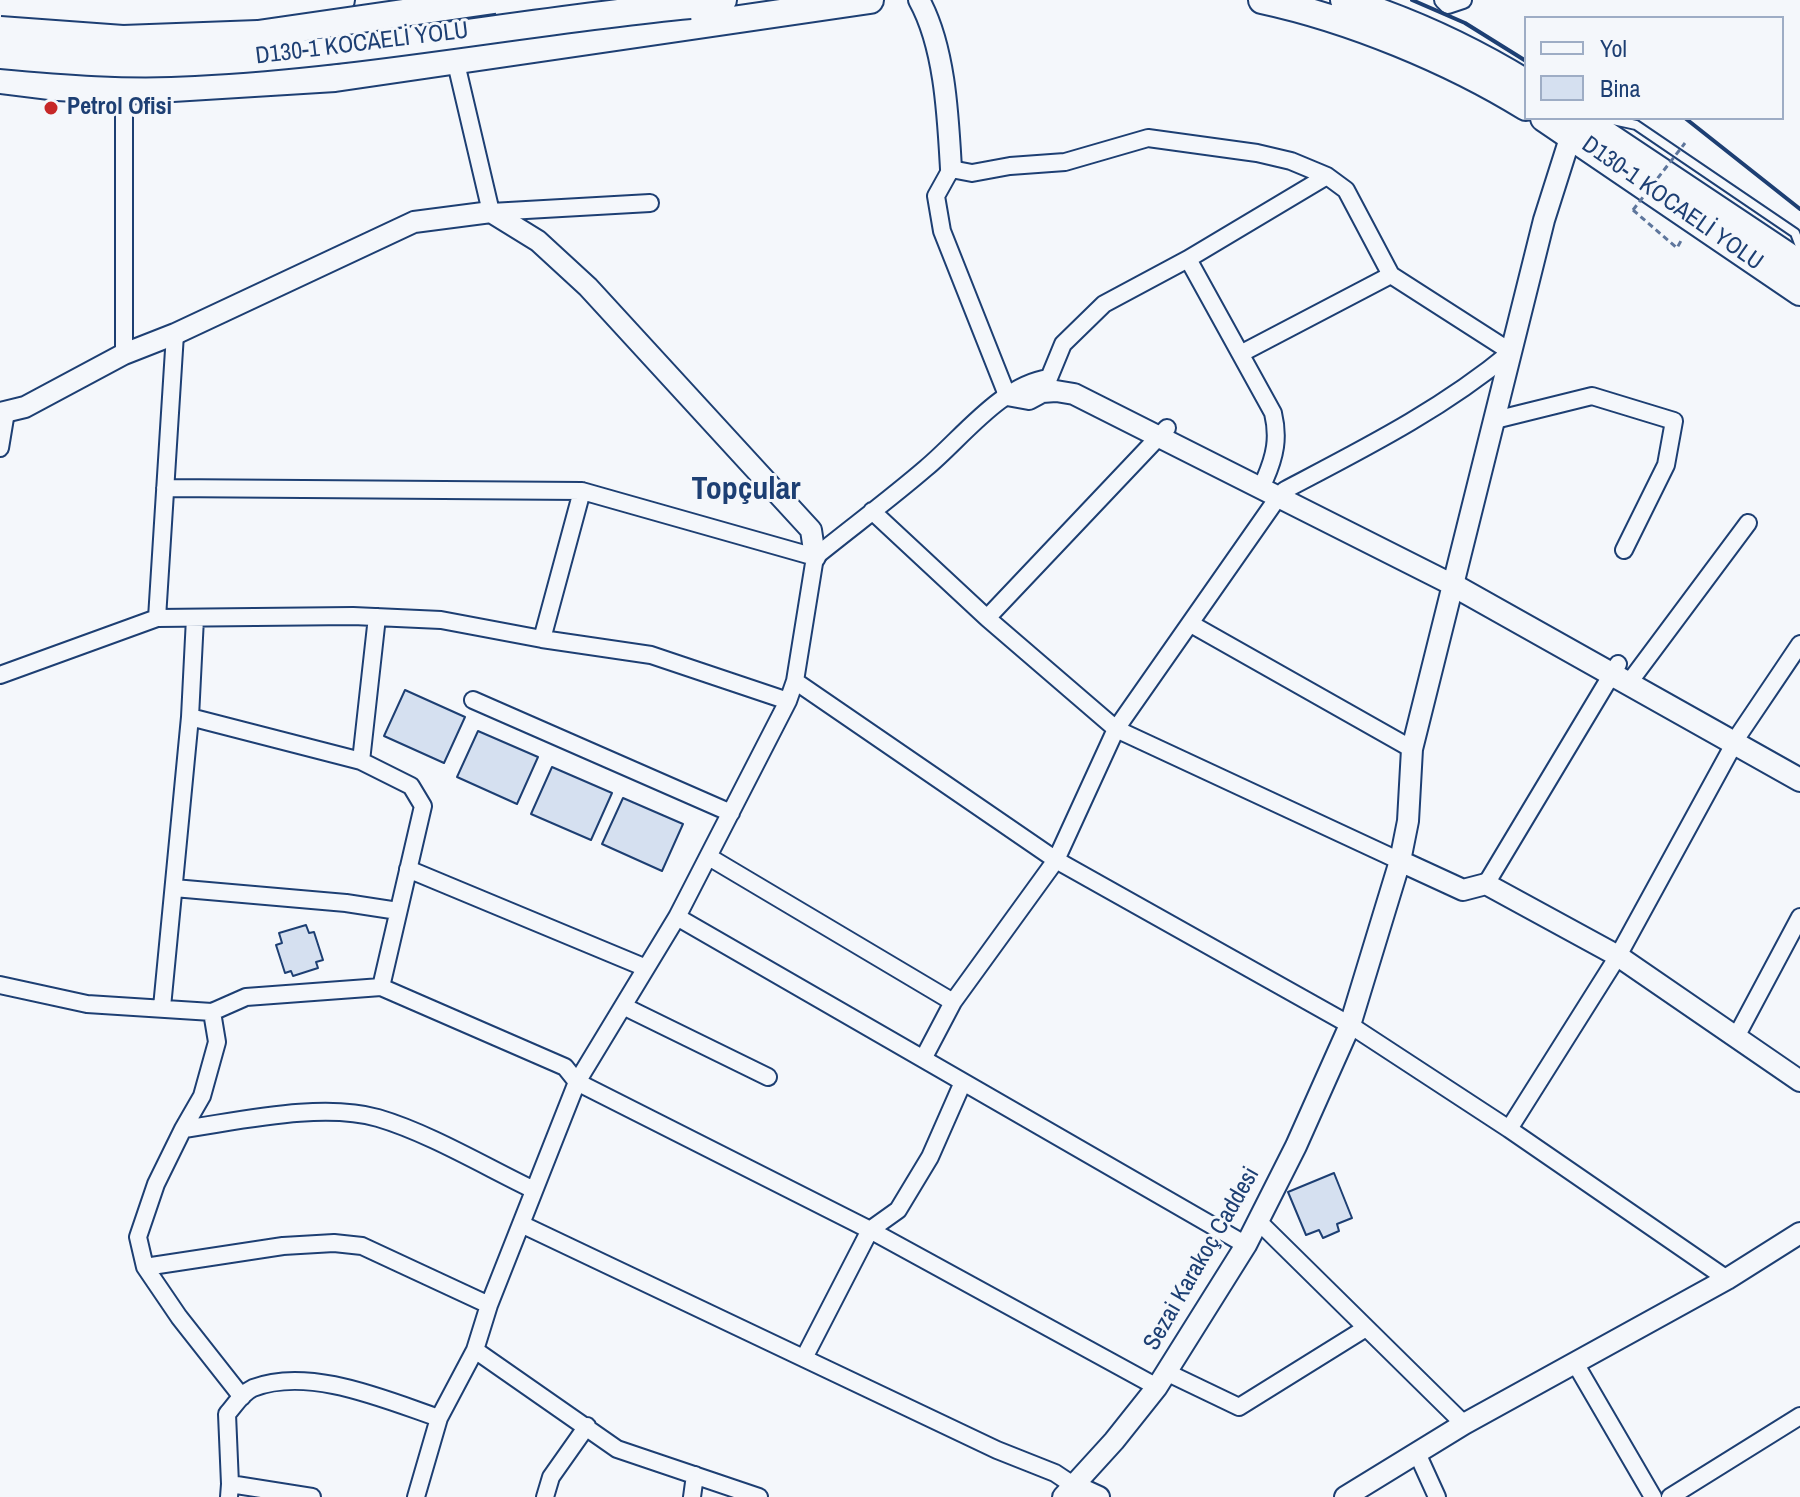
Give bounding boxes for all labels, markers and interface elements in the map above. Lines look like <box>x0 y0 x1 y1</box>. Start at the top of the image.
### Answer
legend <box>1524 16 1784 120</box>
street label: D130-1 KOCAELİ YOLU <box>254 17 470 71</box>
text: Yol <box>1600 32 1627 64</box>
text: Bina <box>1600 72 1641 104</box>
place label: Petrol Ofisi <box>67 94 172 122</box>
marker: Petrol Ofisi <box>42 99 60 117</box>
street label: D130-1 KOCAELİ YOLU <box>1576 131 1768 277</box>
district label: Topçular <box>692 471 800 509</box>
street label: Sezai Karakoç Caddesi <box>1138 1162 1266 1356</box>

